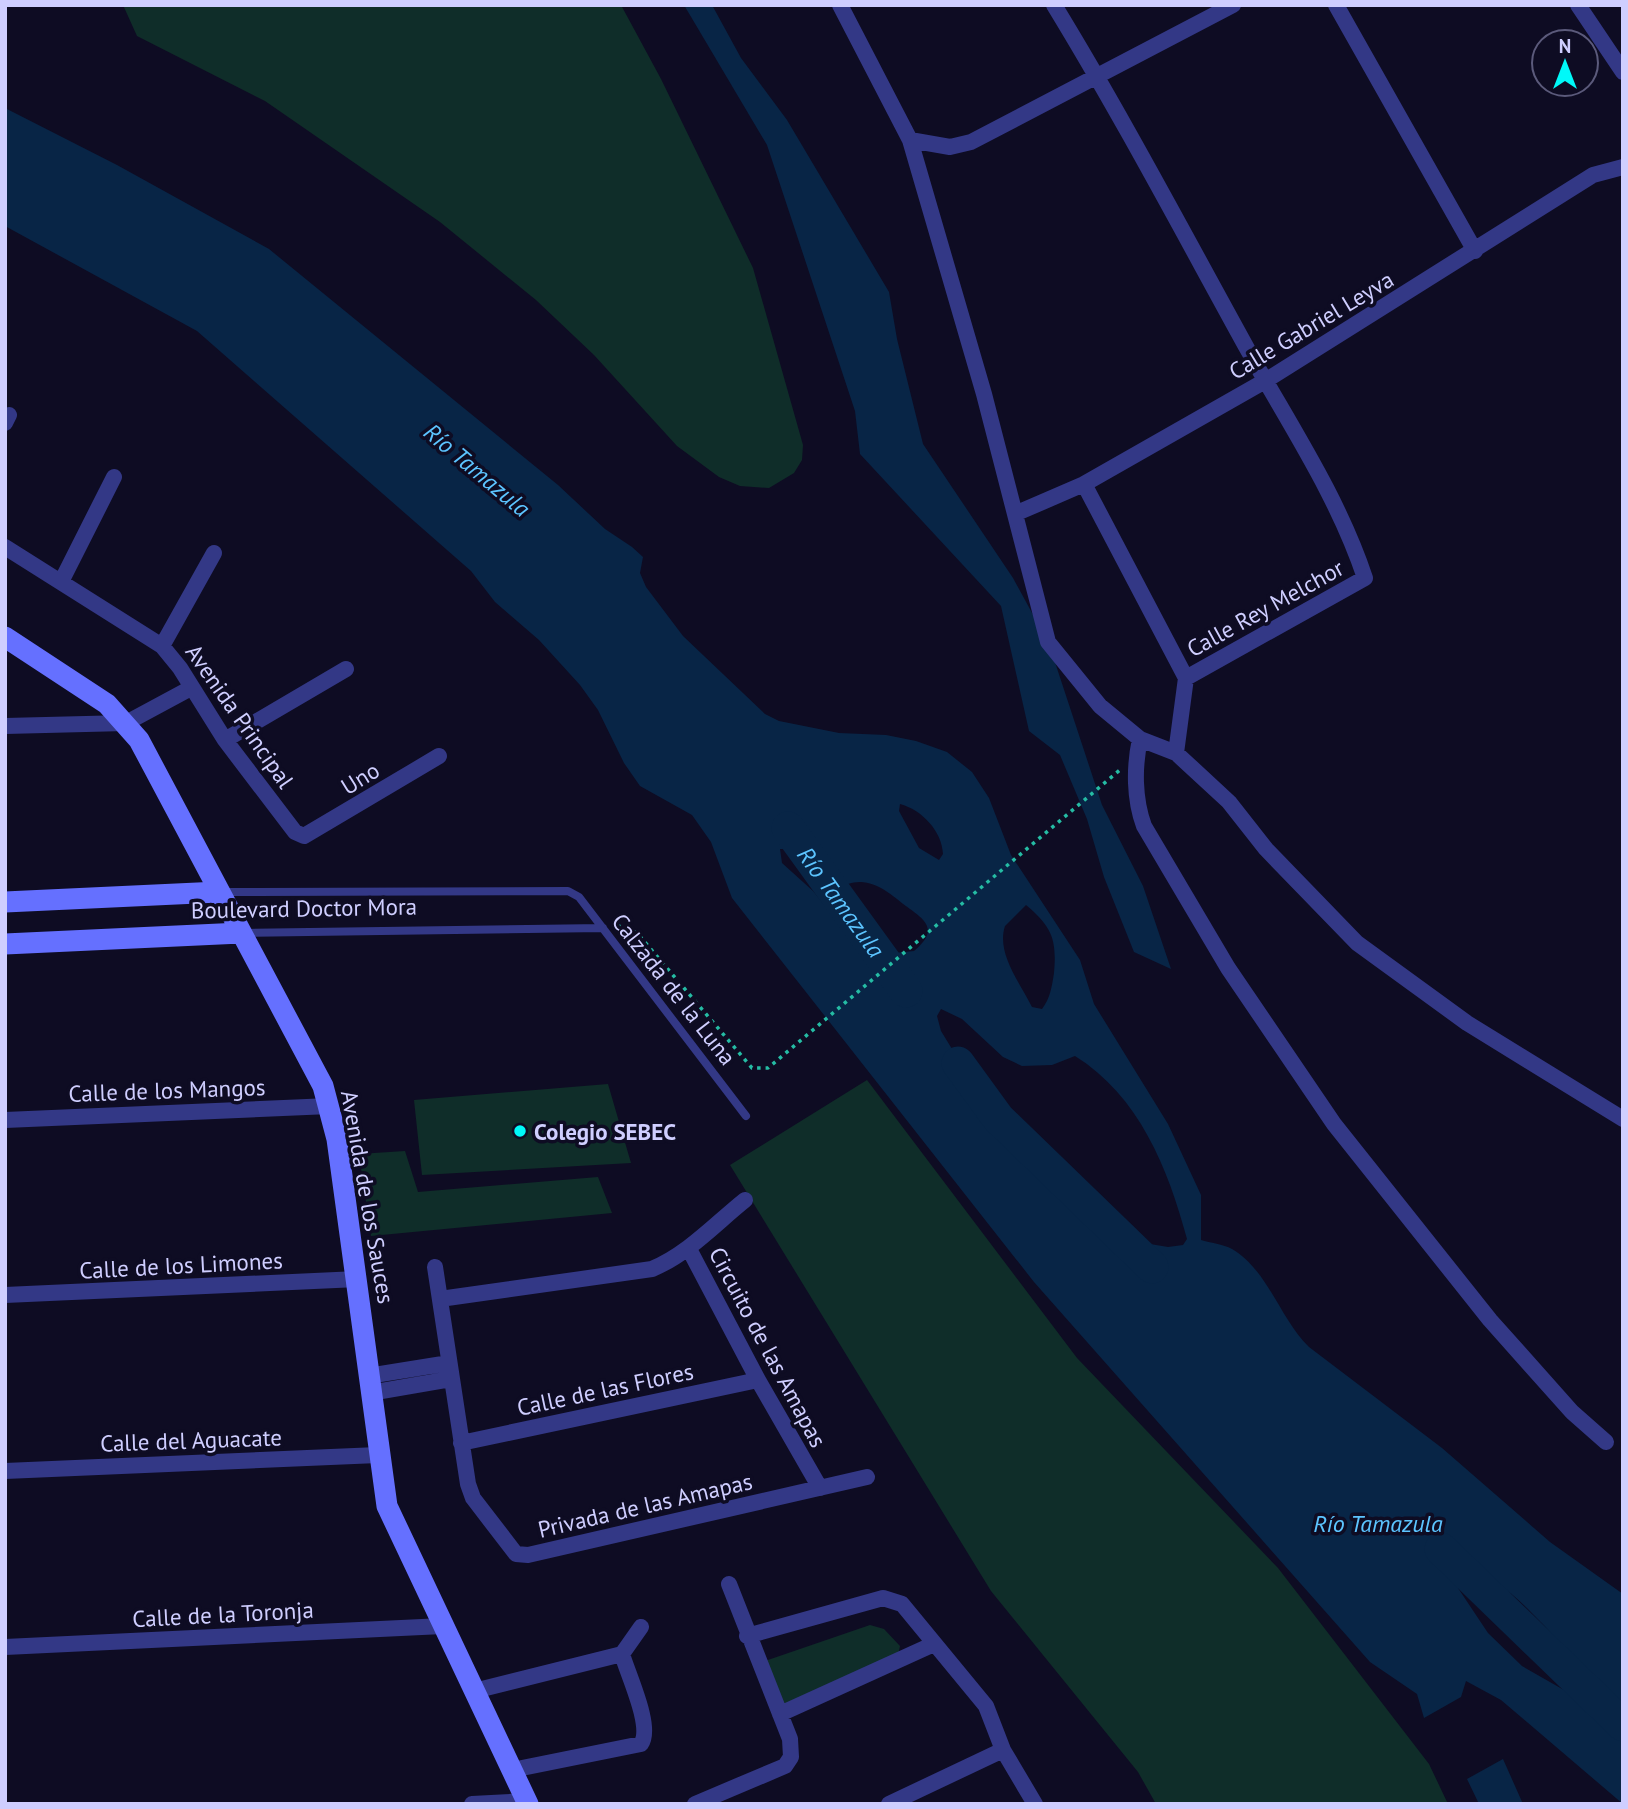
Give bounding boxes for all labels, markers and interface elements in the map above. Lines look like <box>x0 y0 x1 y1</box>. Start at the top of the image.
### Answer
north arrow <box>1530 28 1600 98</box>
text: N <box>1559 34 1571 58</box>
street label: Calle Gabriel Leyva <box>1223 264 1399 386</box>
water label: Río Tamazula <box>417 416 537 524</box>
street label: Calle Rey Melchor <box>1181 553 1349 663</box>
street label: Avenida Principal <box>179 638 301 794</box>
street label: Uno <box>335 755 385 801</box>
water label: Río Tamazula <box>791 840 892 964</box>
street label: Boulevard Doctor Mora <box>191 892 417 924</box>
street label: Calzada de la Luna <box>606 907 742 1071</box>
street label: Calle de los Mangos <box>68 1072 266 1108</box>
street label: Avenida de los Sauces <box>335 1088 401 1306</box>
place label: Colegio SEBEC <box>534 1117 676 1146</box>
marker: Colegio SEBEC <box>512 1123 528 1139</box>
street label: Circuito de las Amapas <box>703 1242 833 1452</box>
street label: Calle de los Limones <box>79 1245 283 1285</box>
street label: Calle de las Flores <box>514 1356 696 1422</box>
street label: Calle del Aguacate <box>100 1422 282 1458</box>
street label: Privada de las Amapas <box>535 1466 755 1544</box>
water label: Río Tamazula <box>1313 1508 1443 1539</box>
street label: Calle de la Toronja <box>132 1595 314 1633</box>

